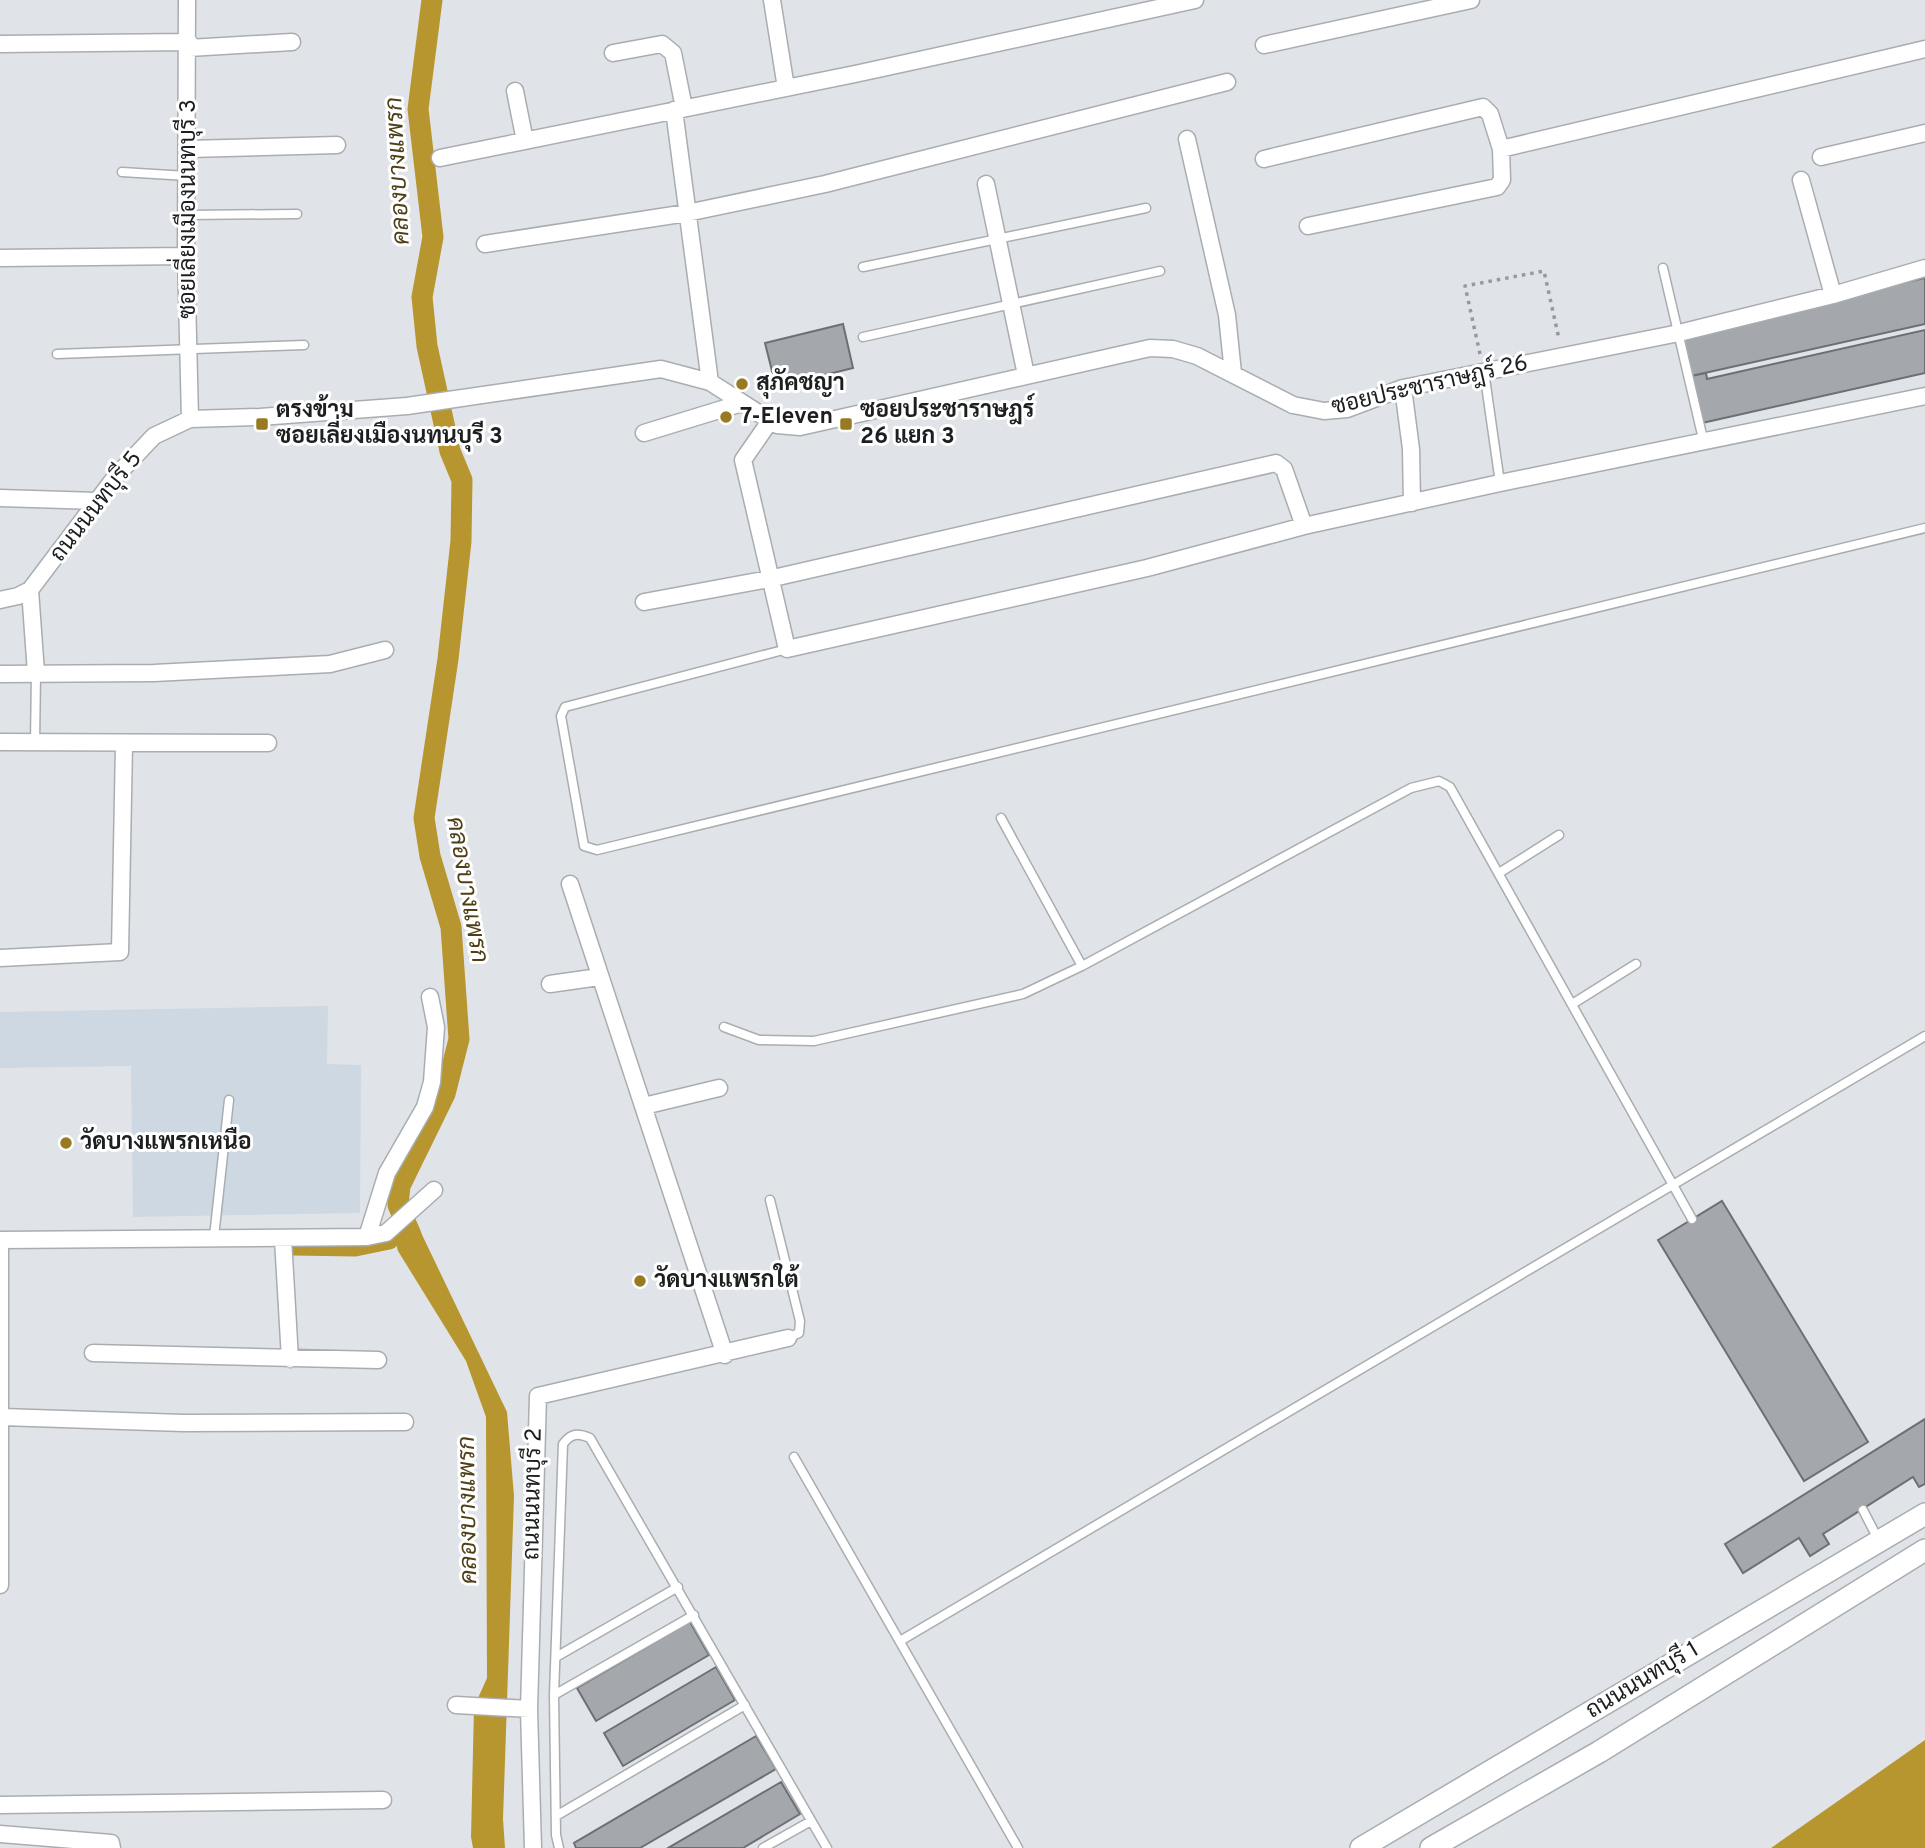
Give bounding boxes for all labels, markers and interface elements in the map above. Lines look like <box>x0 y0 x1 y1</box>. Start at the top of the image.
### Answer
water label: คลองบางแพรก <box>380 96 418 246</box>
street label: ซอยเลี่ยงเมืองนนทบุรี 3 <box>166 99 204 319</box>
street label: ซอยประชาราษฎร์ 26 <box>1328 345 1531 423</box>
place label: สุภัคชญา <box>756 367 845 399</box>
marker: สุภัคชญา <box>734 376 750 392</box>
place label: ตรงข้าม ซอยเลี่ยงเมืองนทนบุรี 3 <box>276 393 503 452</box>
place label: ซอยประชาราษฎร์ 26 แยก 3 <box>860 393 1036 452</box>
place label: 7-Eleven <box>740 403 833 432</box>
marker: 7-Eleven <box>718 409 734 425</box>
marker: ตรงข้าม ซอยเลี่ยงเมืองนทนบุรี 3 <box>254 416 270 432</box>
marker: ซอยประชาราษฎร์ 26 แยก 3 <box>838 416 854 432</box>
street label: ถนนนนทบุรี 5 <box>42 444 149 568</box>
water label: คลองบางแพรก <box>438 815 494 965</box>
place label: วัดบางแพรกเหนือ <box>80 1126 252 1158</box>
marker: วัดบางแพรกเหนือ <box>58 1135 74 1151</box>
place label: วัดบางแพรกใต้ <box>654 1263 800 1296</box>
marker: วัดบางแพรกใต้ <box>632 1273 648 1289</box>
street label: ถนนนนทบุรี 2 <box>515 1427 550 1561</box>
water label: คลองบางแพรก <box>453 1436 485 1584</box>
street label: ถนนนนทบุรี 1 <box>1580 1633 1705 1726</box>

